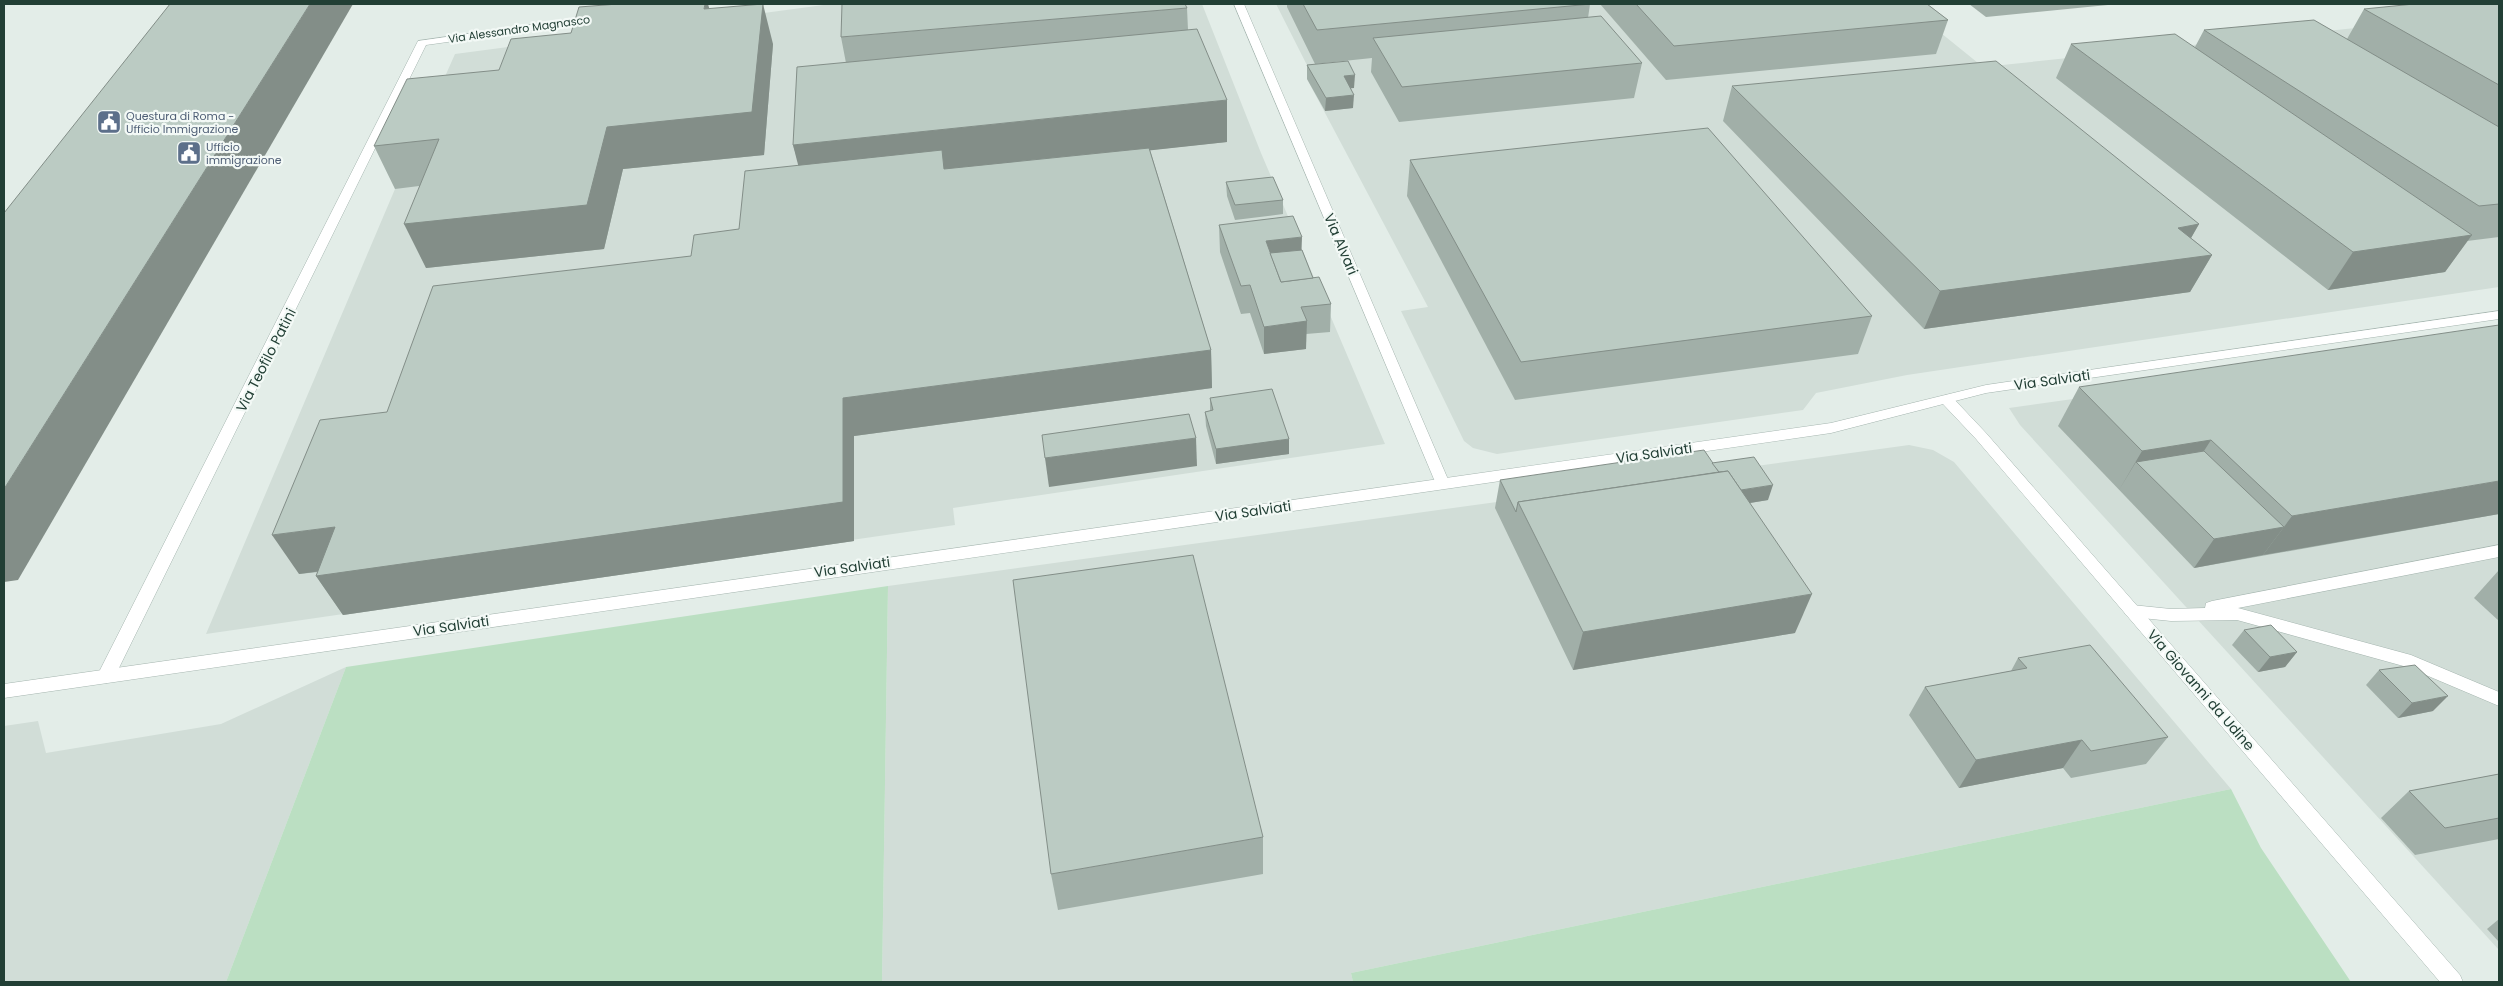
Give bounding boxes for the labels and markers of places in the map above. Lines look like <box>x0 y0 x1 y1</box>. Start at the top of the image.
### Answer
place label: Questura di Roma - Ufficio Immigrazione <box>126 108 239 137</box>
public building icon: Questura di Roma - Ufficio Immigrazione <box>96 109 122 135</box>
place label: Ufficio immigrazione <box>206 139 282 168</box>
public building icon: Ufficio immigrazione <box>176 140 202 166</box>

